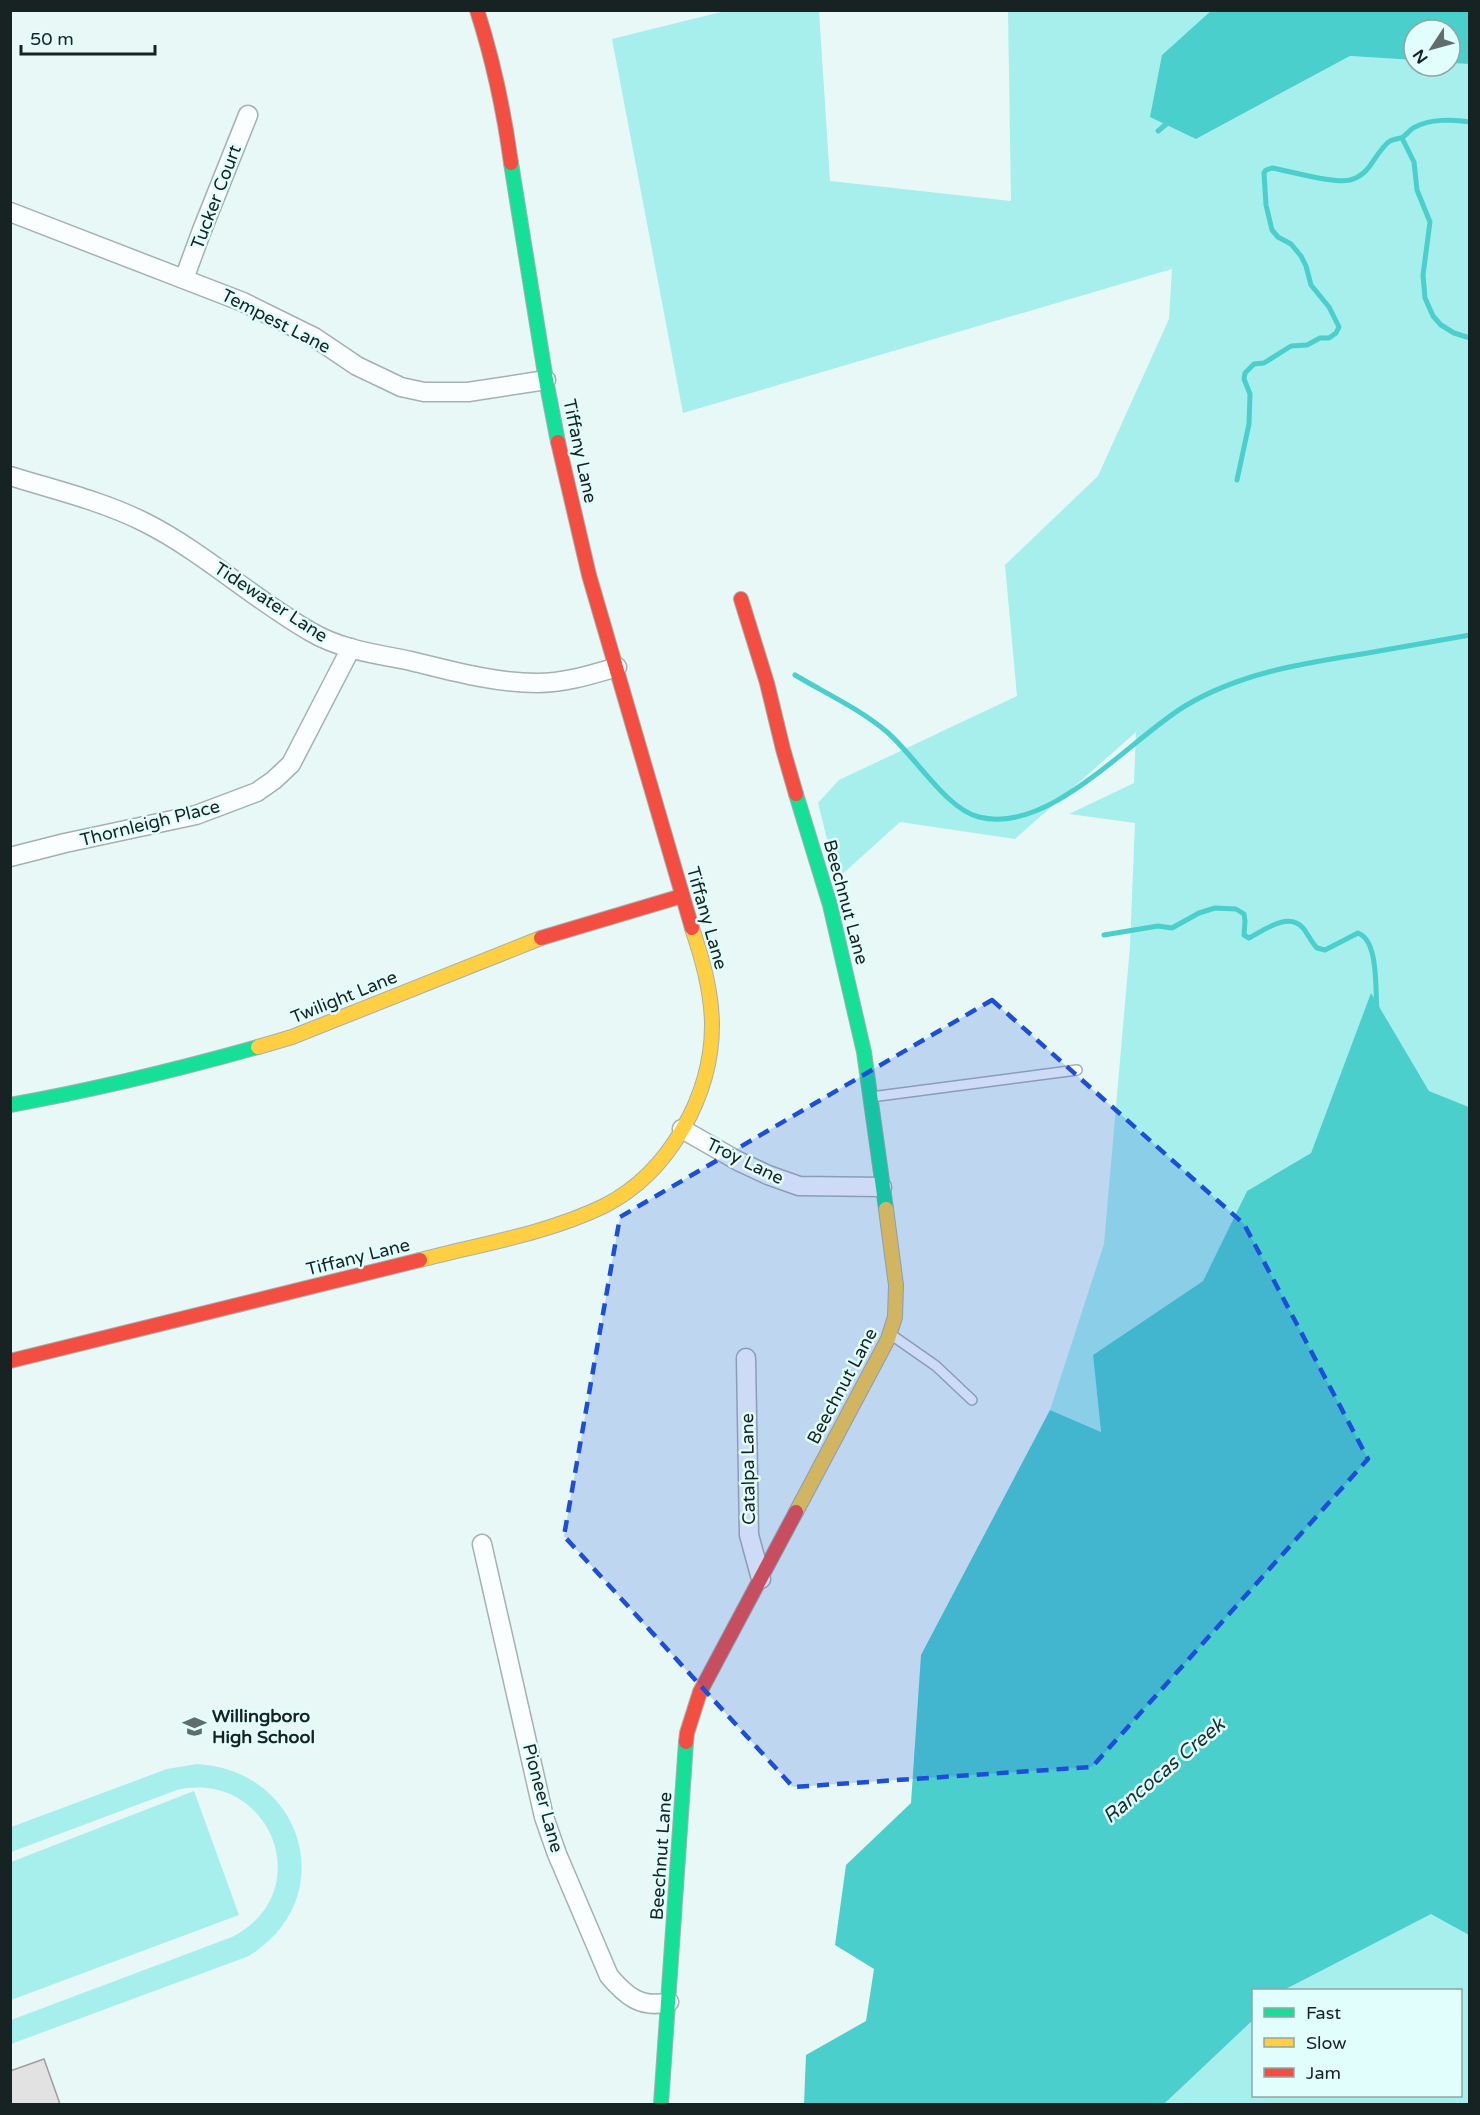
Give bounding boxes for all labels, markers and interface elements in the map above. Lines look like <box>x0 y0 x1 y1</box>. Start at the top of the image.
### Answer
scale bar <box>21 18 154 56</box>
north arrow <box>1402 18 1462 78</box>
text: 50 m <box>30 28 74 50</box>
text: N <box>1409 45 1433 67</box>
street label: Tucker Court <box>186 142 246 252</box>
street label: Tempest Lane <box>218 284 334 358</box>
street label: Tiffany Lane <box>558 397 602 505</box>
street label: Tidewater Lane <box>210 557 332 647</box>
street label: Thornleigh Place <box>78 795 222 851</box>
street label: Beechnut Lane <box>819 837 873 967</box>
street label: Tiffany Lane <box>682 864 732 972</box>
street label: Twilight Lane <box>288 966 400 1028</box>
street label: Troy Lane <box>703 1133 787 1189</box>
street label: Tiffany Lane <box>304 1234 412 1280</box>
street label: Beechnut Lane <box>802 1324 882 1448</box>
street label: Catalpa Lane <box>736 1413 760 1525</box>
place label: Willingboro High School <box>212 1705 315 1748</box>
water label: Rancocas Creek <box>1098 1712 1231 1829</box>
school or university icon: Willingboro High School <box>181 1713 207 1739</box>
street label: Pioneer Lane <box>518 1741 568 1855</box>
street label: Beechnut Lane <box>646 1791 676 1921</box>
legend <box>1252 1989 1462 2097</box>
text: Fast <box>1306 2002 1341 2024</box>
text: Slow <box>1306 2032 1347 2054</box>
text: Jam <box>1306 2062 1341 2084</box>

